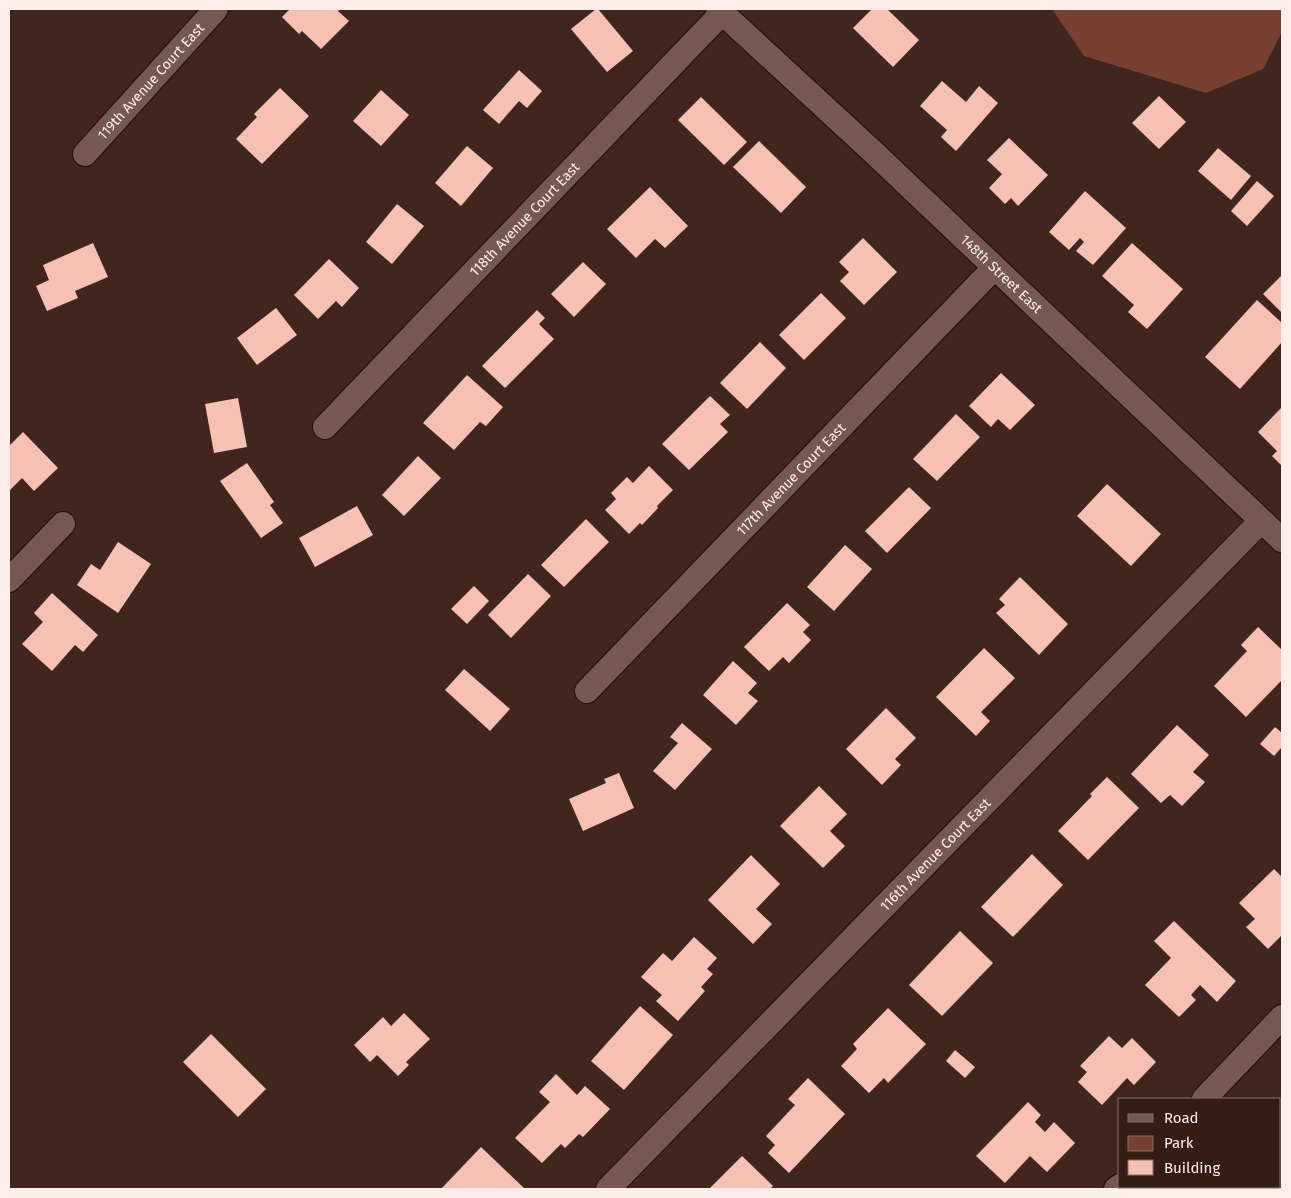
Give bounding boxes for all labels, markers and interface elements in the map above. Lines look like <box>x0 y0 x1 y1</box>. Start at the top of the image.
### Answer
street label: 119th Avenue Court East <box>94 19 209 143</box>
street label: 118th Avenue Court East <box>466 158 584 280</box>
street label: 148th Street East <box>957 231 1046 318</box>
street label: 117th Avenue Court East <box>733 419 850 539</box>
street label: 116th Avenue Court East <box>877 794 995 915</box>
legend <box>1118 1098 1281 1188</box>
text: Road <box>1164 1109 1199 1127</box>
text: Park <box>1164 1134 1194 1152</box>
text: Building <box>1164 1159 1220 1177</box>

